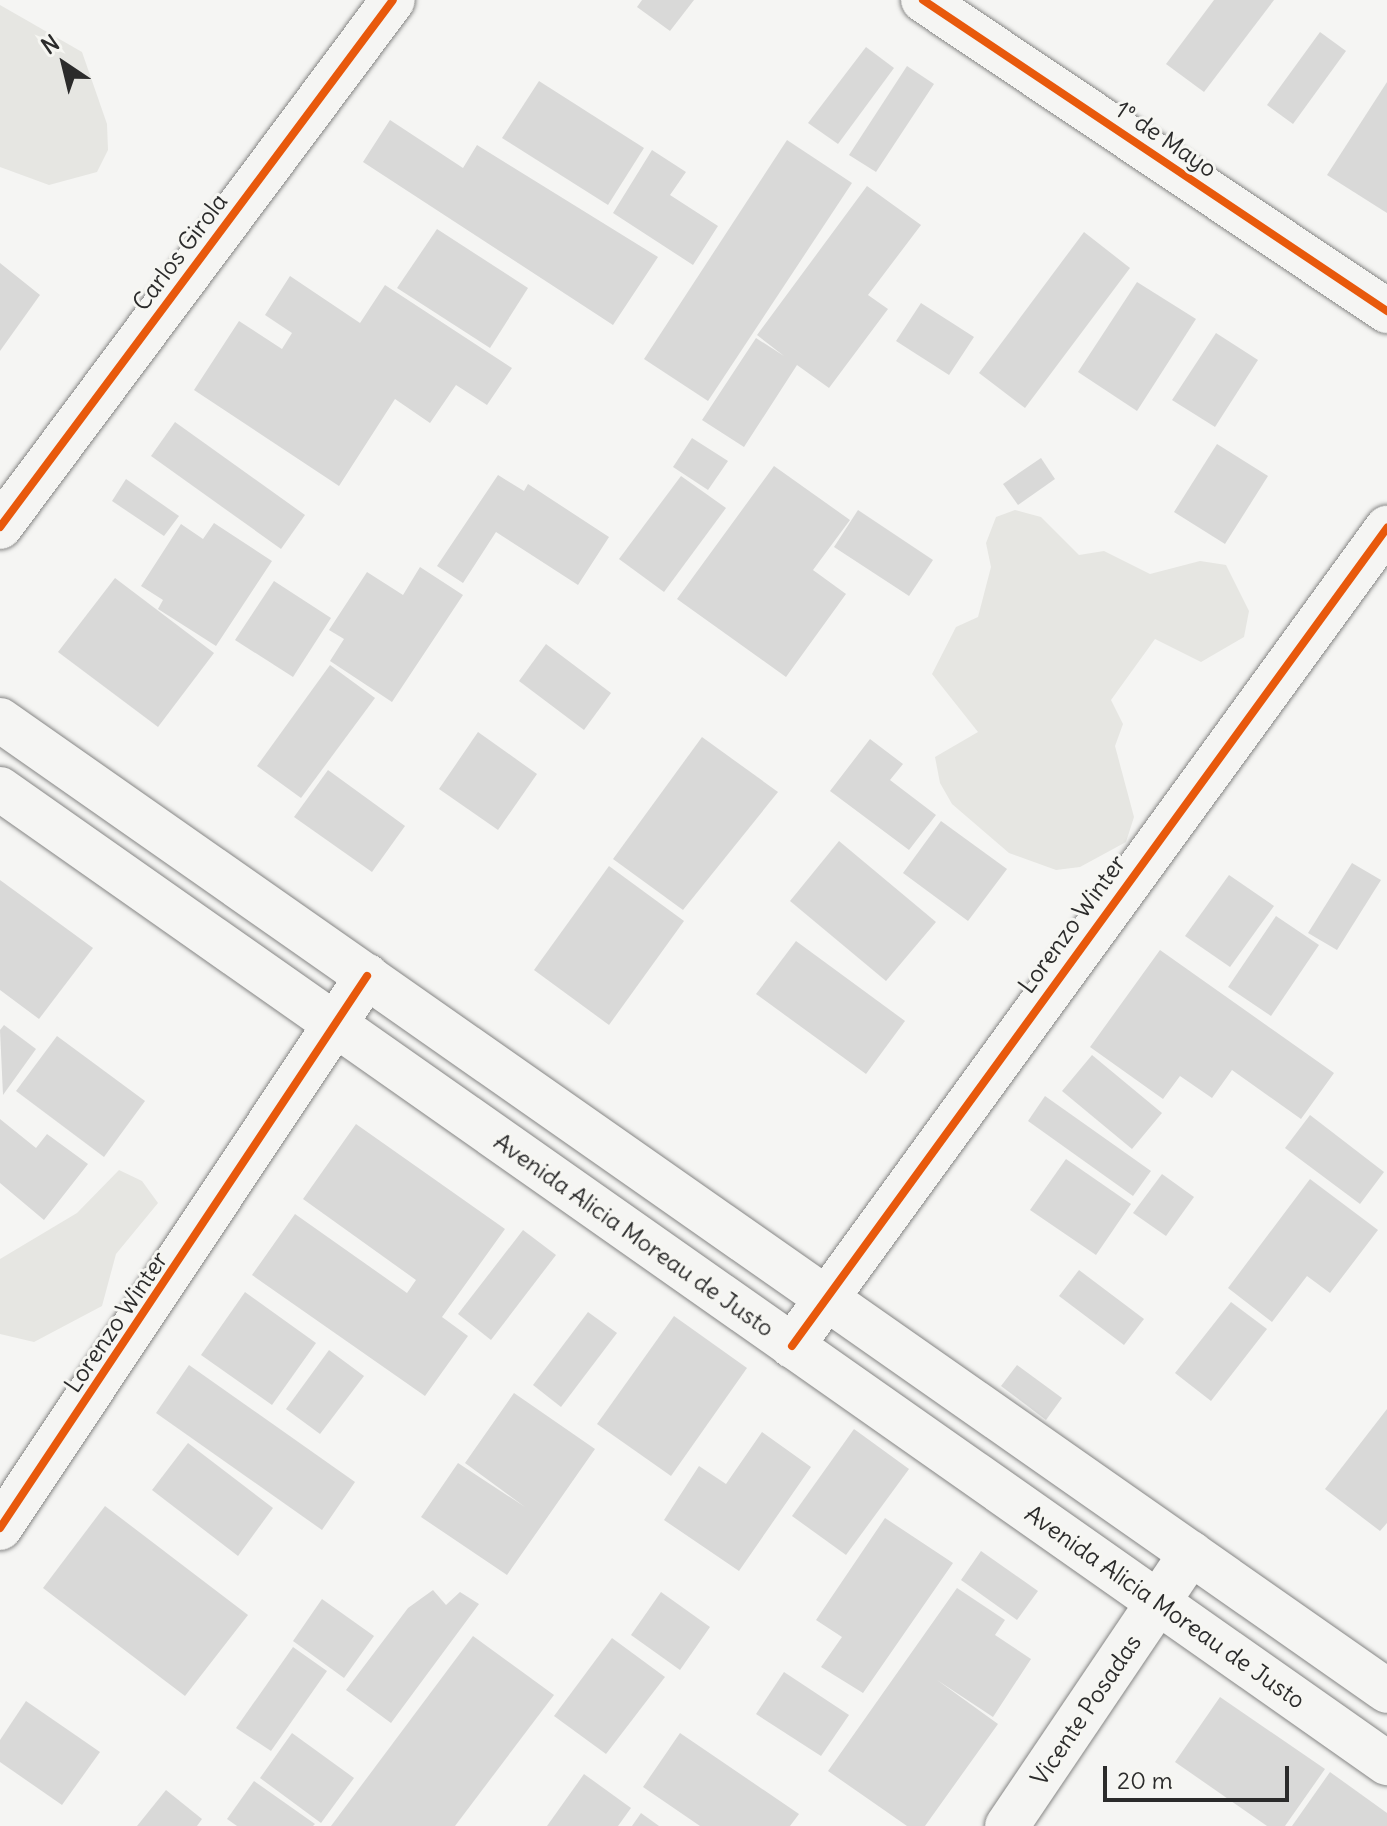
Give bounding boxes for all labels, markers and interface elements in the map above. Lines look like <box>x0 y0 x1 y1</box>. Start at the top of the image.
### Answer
north arrow <box>24 24 104 104</box>
text: N <box>36 29 64 60</box>
street label: 1° de Mayo <box>1110 95 1222 183</box>
street label: Carlos Girola <box>127 188 233 316</box>
street label: Lorenzo Winter <box>1012 849 1132 999</box>
street label: Avenida Alicia Moreau de Justo <box>488 1127 780 1343</box>
street label: Lorenzo Winter <box>58 1246 174 1398</box>
street label: Avenida Alicia Moreau de Justo <box>1019 1499 1311 1715</box>
street label: Vicente Posadas <box>1025 1629 1147 1791</box>
scale bar <box>1107 1750 1293 1800</box>
text: 20 m <box>1117 1765 1173 1795</box>

